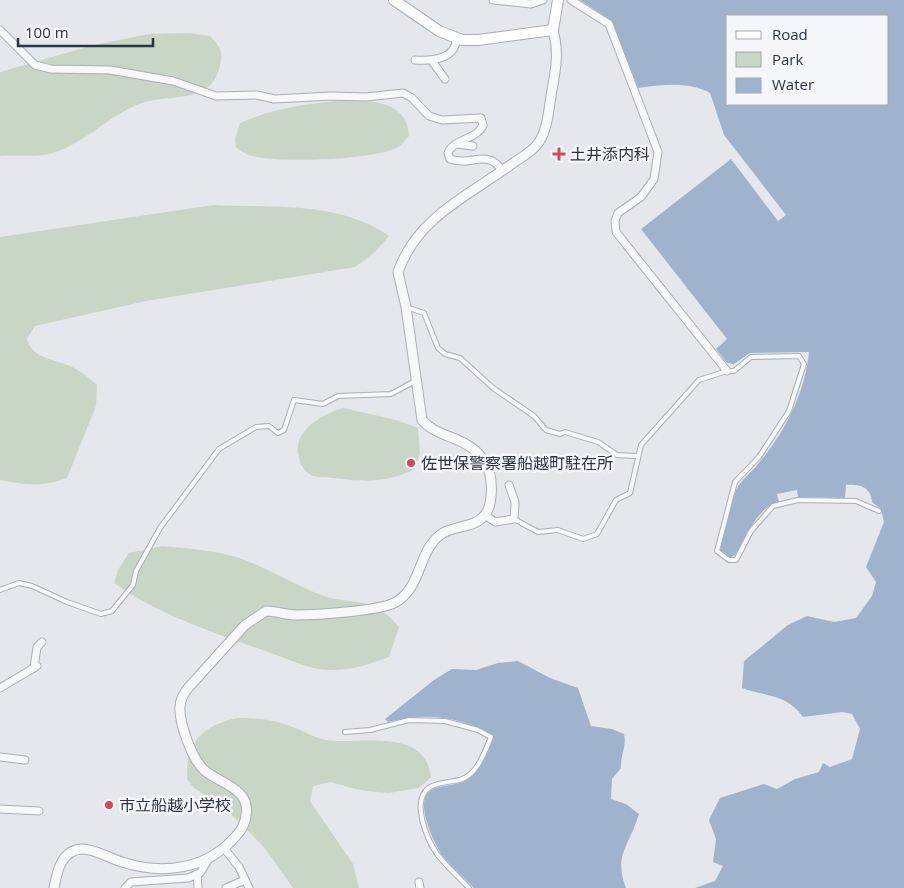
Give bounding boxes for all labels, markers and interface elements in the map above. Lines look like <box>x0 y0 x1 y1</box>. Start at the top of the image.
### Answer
scale bar <box>18 15 152 47</box>
legend <box>726 15 889 105</box>
text: 100 m <box>25 22 69 42</box>
text: Road <box>772 24 808 44</box>
text: Park <box>772 49 803 69</box>
text: Water <box>772 74 814 94</box>
place label: 土井添内科 <box>570 143 650 165</box>
marker: 土井添内科 <box>552 147 566 161</box>
place label: 佐世保警察署船越町駐在所 <box>421 452 613 474</box>
marker: 佐世保警察署船越町駐在所 <box>405 457 417 469</box>
place label: 市立船越小学校 <box>119 794 231 816</box>
marker: 市立船越小学校 <box>103 799 115 811</box>

